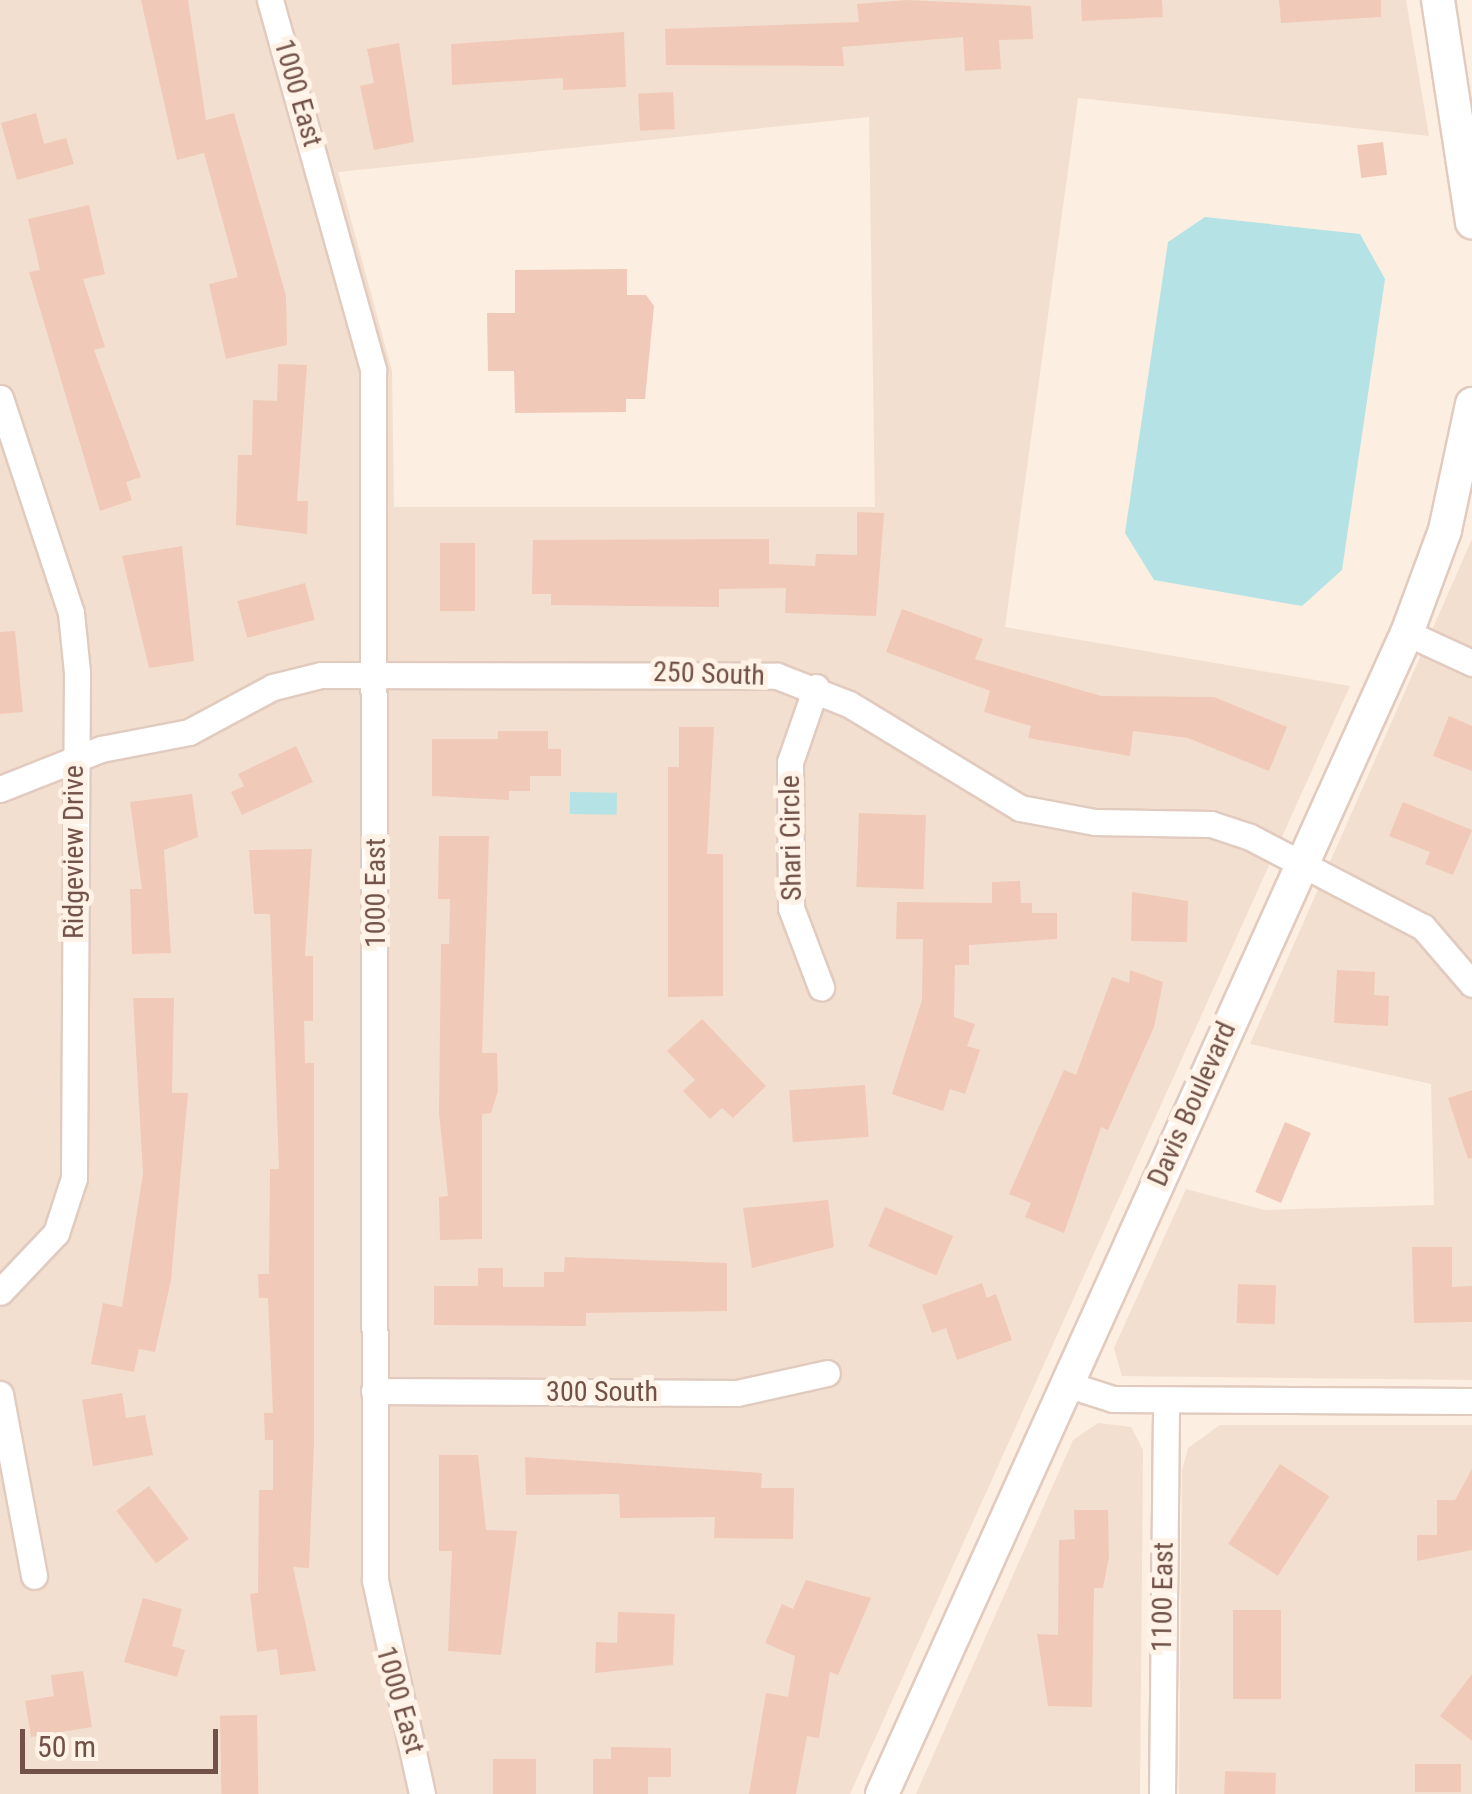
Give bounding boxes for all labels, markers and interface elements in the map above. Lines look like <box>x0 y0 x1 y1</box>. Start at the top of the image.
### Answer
street label: 1000 East <box>267 35 329 151</box>
street label: 250 South <box>653 655 765 693</box>
street label: Ridgeview Drive <box>57 765 91 939</box>
street label: Shari Circle <box>773 775 809 901</box>
street label: 1000 East <box>359 838 393 948</box>
street label: Davis Boulevard <box>1141 1017 1243 1191</box>
street label: 300 South <box>546 1375 658 1409</box>
street label: 1100 East <box>1145 1542 1181 1652</box>
street label: 1000 East <box>369 1642 431 1758</box>
scale bar <box>25 1709 222 1771</box>
text: 50 m <box>37 1729 96 1764</box>

